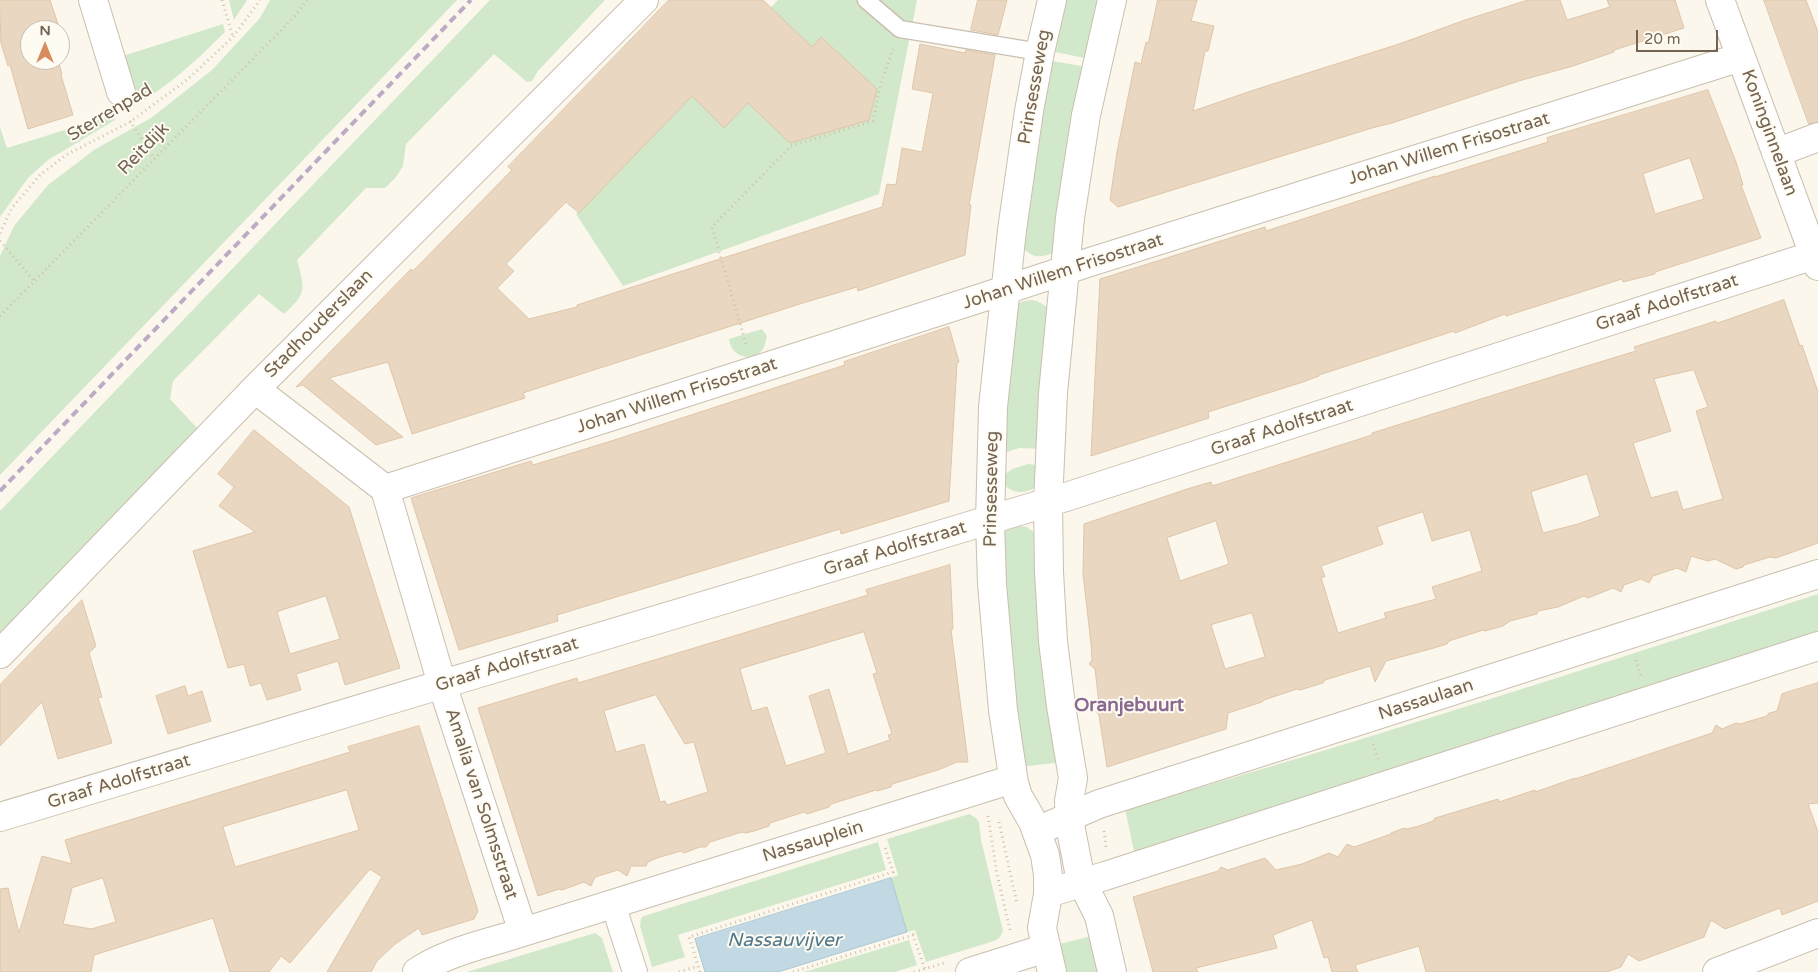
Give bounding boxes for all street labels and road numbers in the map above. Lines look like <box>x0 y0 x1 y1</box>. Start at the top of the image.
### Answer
street label: Prinsesseweg <box>1014 28 1056 146</box>
street label: Koninginnelaan <box>1736 67 1802 199</box>
street label: Sterrenpad <box>64 79 156 147</box>
street label: Johan Willem Frisostraat <box>1346 108 1552 190</box>
street label: Reitdijk <box>114 118 174 180</box>
street label: Johan Willem Frisostraat <box>960 229 1166 315</box>
street label: Stadhouderslaan <box>260 265 378 383</box>
street label: Graaf Adolfstraat <box>1593 270 1741 336</box>
street label: Johan Willem Frisostraat <box>574 353 780 439</box>
street label: Graaf Adolfstraat <box>1208 395 1356 461</box>
street label: Prinsesseweg <box>980 431 1004 547</box>
street label: Graaf Adolfstraat <box>821 517 969 581</box>
street label: Graaf Adolfstraat <box>433 633 581 697</box>
street label: Nassaulaan <box>1376 675 1476 725</box>
street label: Amalia van Solmsstraat <box>440 706 522 902</box>
street label: Graaf Adolfstraat <box>45 750 193 814</box>
street label: Nassauplein <box>760 816 866 868</box>

